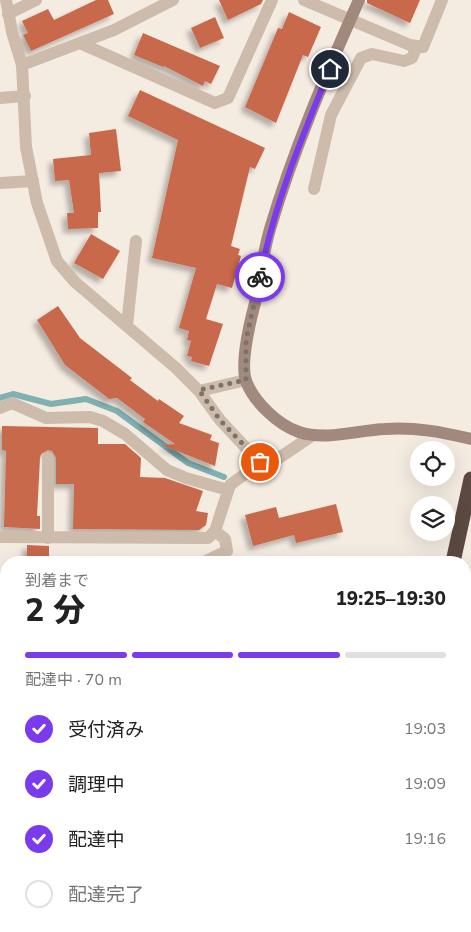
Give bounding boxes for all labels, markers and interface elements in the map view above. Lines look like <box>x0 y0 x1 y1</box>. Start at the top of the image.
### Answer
pin <box>309 48 351 90</box>
icon: home <box>316 55 344 83</box>
courier <box>235 252 285 302</box>
icon: bike <box>246 263 274 291</box>
pin <box>239 441 281 483</box>
map controls <box>410 441 455 541</box>
button: locate <box>410 441 455 486</box>
icon: bag <box>246 448 274 476</box>
button: layers <box>410 496 455 541</box>
text: 到着まで <box>25 570 89 592</box>
text: 19:25–19:30 <box>335 586 446 612</box>
text: 2 分 <box>25 589 85 632</box>
text: 配達中 · 70 m <box>25 669 122 691</box>
icon: check <box>25 715 53 743</box>
text: 受付済み <box>68 717 144 743</box>
text: 19:03 <box>404 718 446 740</box>
icon: check <box>25 770 53 798</box>
text: 調理中 <box>68 772 125 798</box>
text: 19:09 <box>404 773 446 795</box>
icon: check <box>25 825 53 853</box>
text: 配達中 <box>68 827 125 853</box>
text: 19:16 <box>404 828 446 850</box>
text: 配達完了 <box>68 882 144 908</box>

